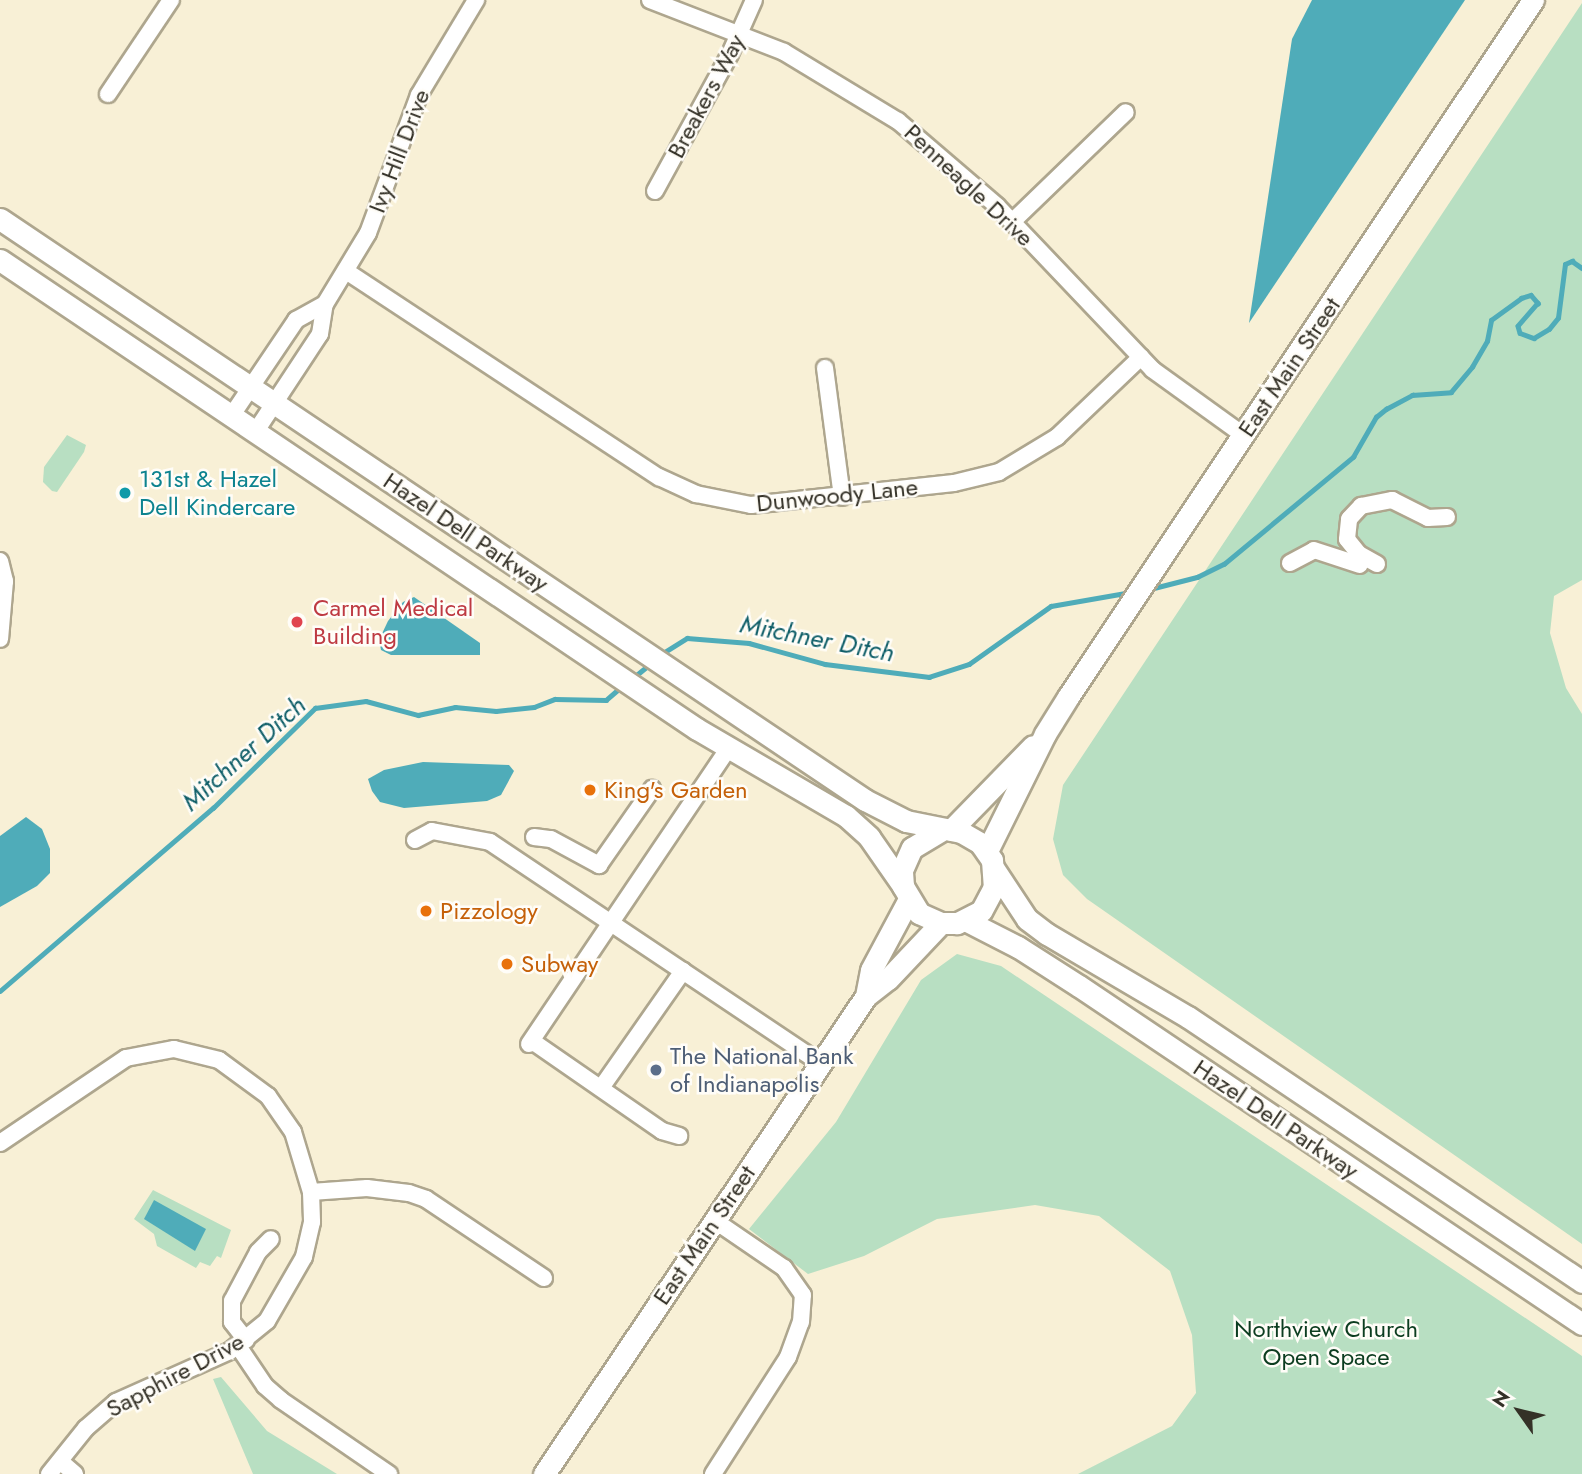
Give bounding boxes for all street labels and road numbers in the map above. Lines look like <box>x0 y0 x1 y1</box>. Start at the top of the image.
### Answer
street label: Breakers Way <box>661 29 751 163</box>
street label: Ivy Hill Drive <box>362 85 436 217</box>
street label: Penneagle Drive <box>898 118 1040 252</box>
street label: East Main Street <box>1232 292 1346 442</box>
street label: Hazel Dell Parkway <box>378 466 554 598</box>
street label: Dunwoody Lane <box>755 472 919 518</box>
street label: Hazel Dell Parkway <box>1188 1053 1364 1185</box>
street label: East Main Street <box>647 1160 761 1310</box>
street label: Sapphire Drive <box>101 1327 249 1423</box>

